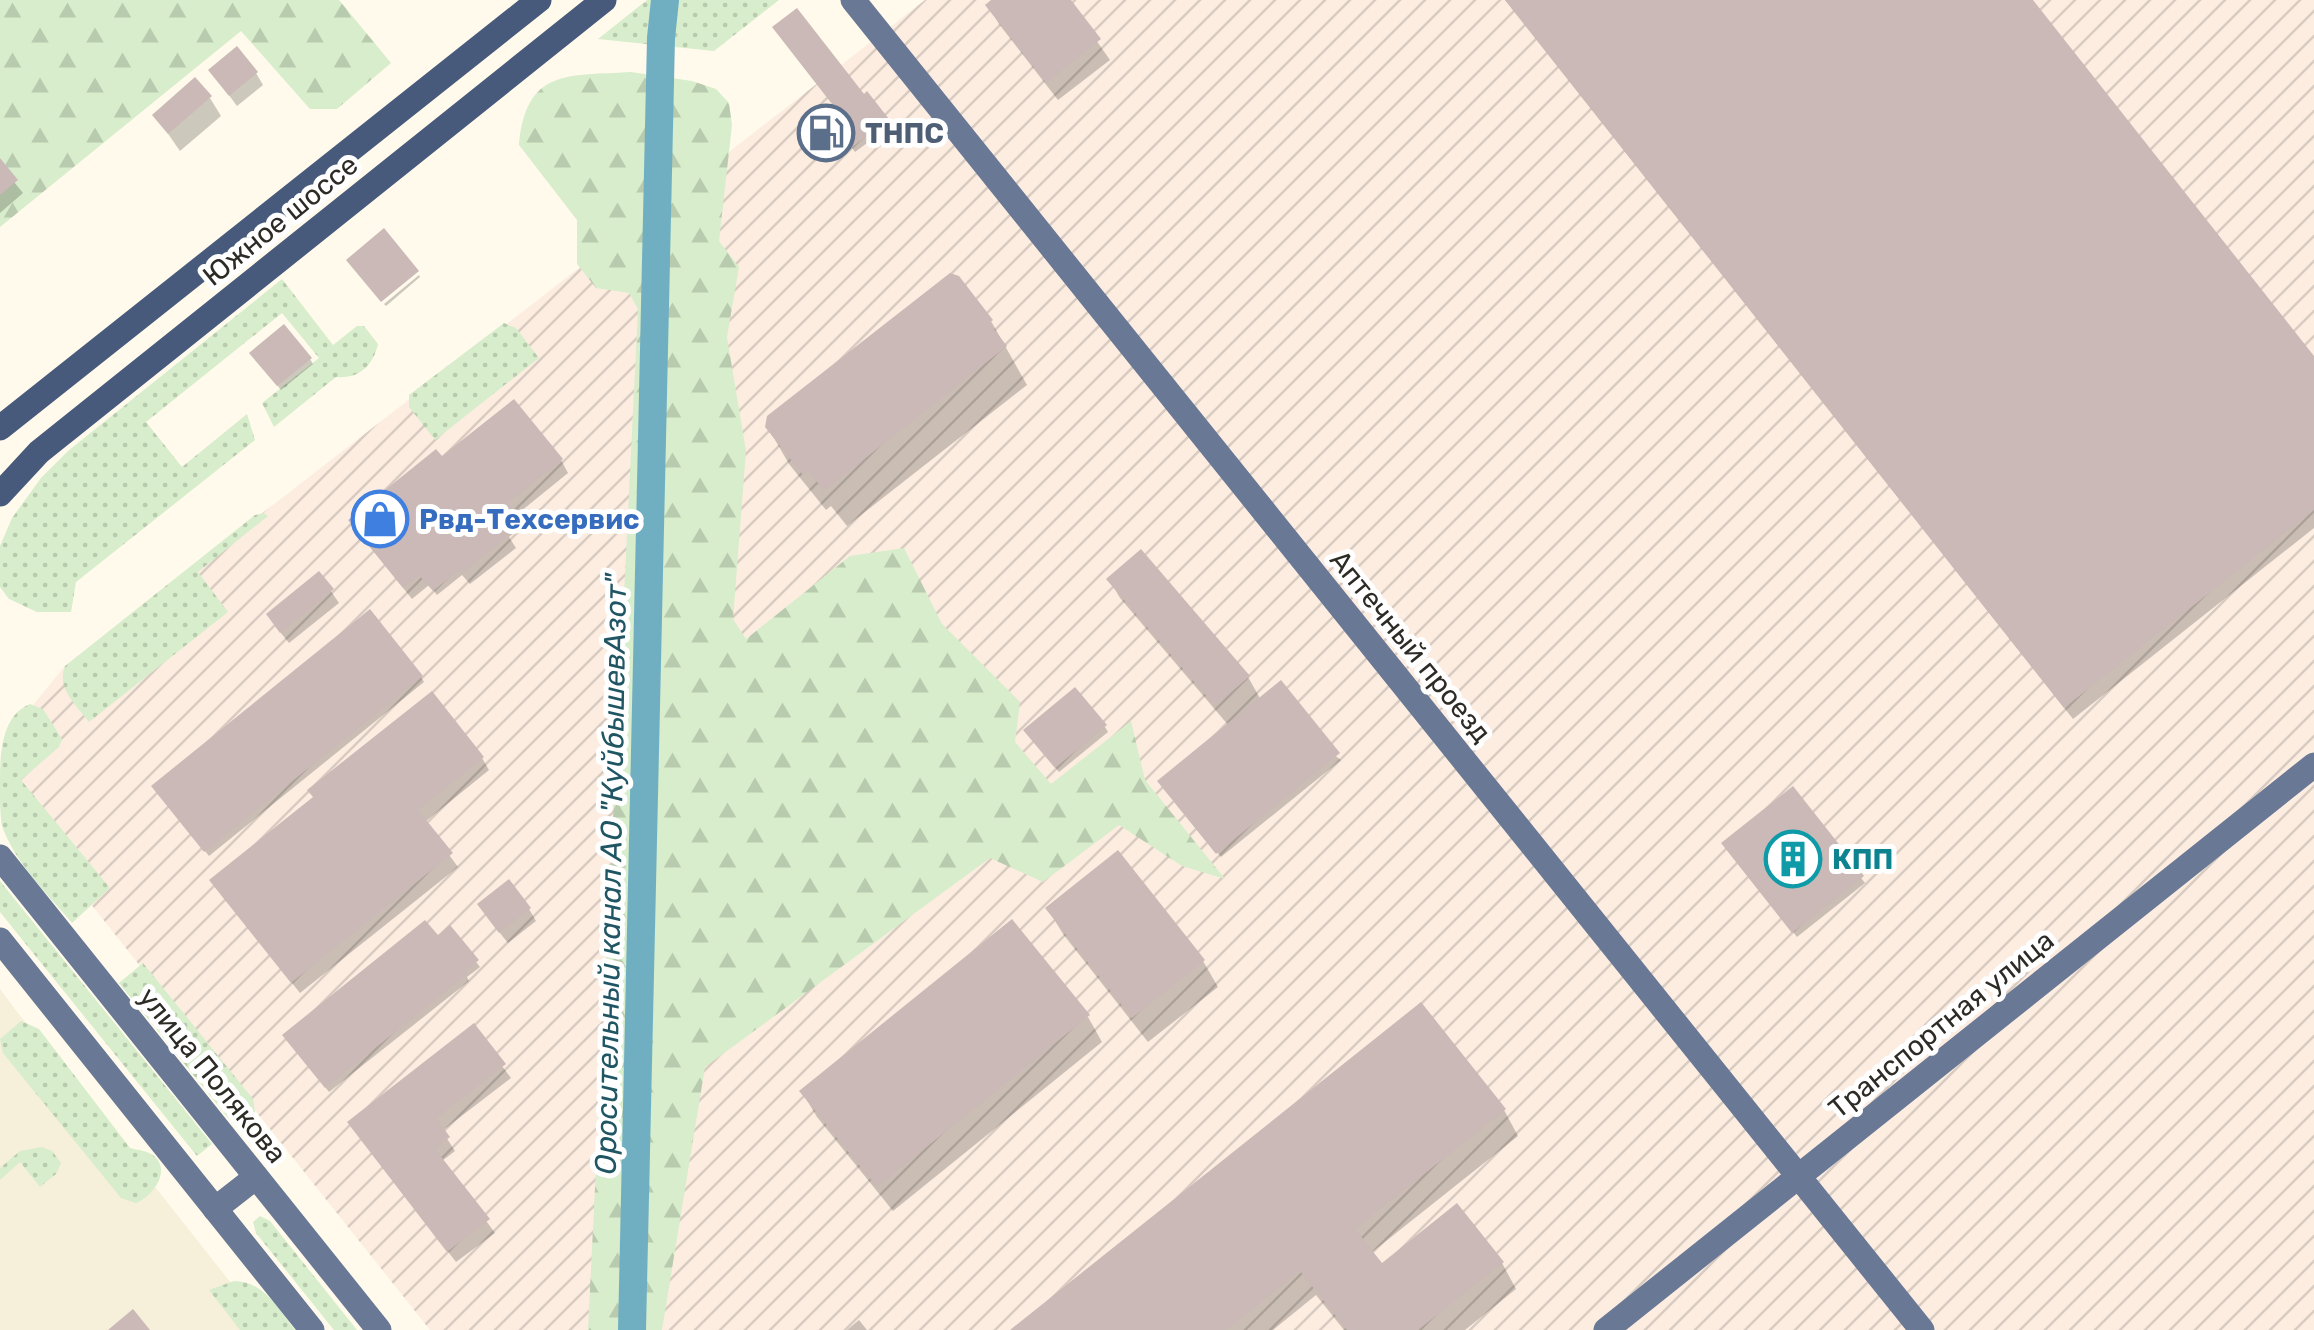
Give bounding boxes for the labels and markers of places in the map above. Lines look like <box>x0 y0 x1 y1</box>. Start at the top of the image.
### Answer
fuel station icon: ТНПС <box>796 103 856 163</box>
place label: ТНПС <box>865 117 944 150</box>
shop icon: Рвд-Техсервис <box>350 489 410 549</box>
place label: Рвд-Техсервис <box>419 503 640 536</box>
building icon: КПП <box>1763 829 1823 889</box>
place label: КПП <box>1832 843 1893 876</box>

